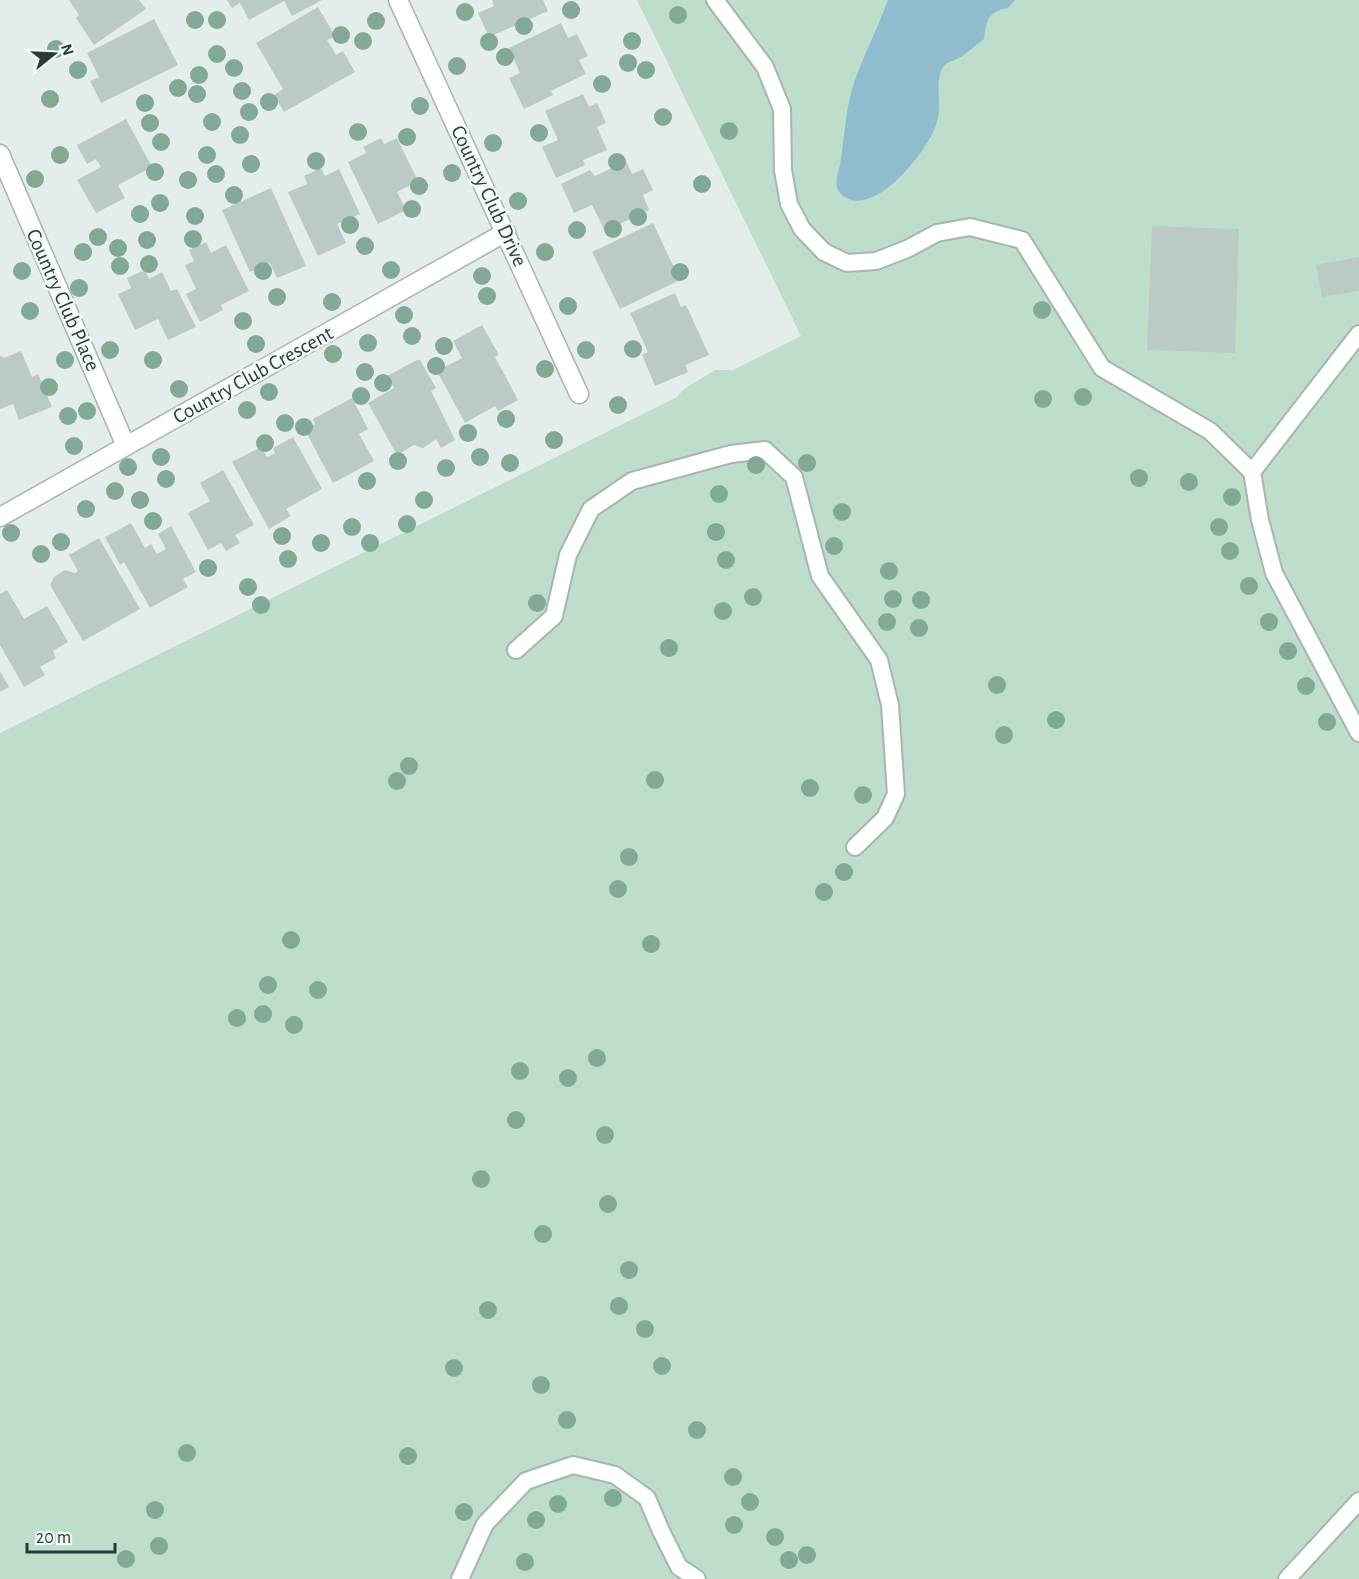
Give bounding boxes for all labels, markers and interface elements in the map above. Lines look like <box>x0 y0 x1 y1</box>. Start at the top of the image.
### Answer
north arrow <box>24 24 84 84</box>
text: N <box>58 42 77 57</box>
street label: Country Club Drive <box>447 122 531 270</box>
street label: Country Club Place <box>22 226 104 374</box>
street label: Country Club Crescent <box>169 322 337 428</box>
scale bar <box>27 1516 116 1554</box>
text: 20 m <box>36 1529 71 1547</box>

